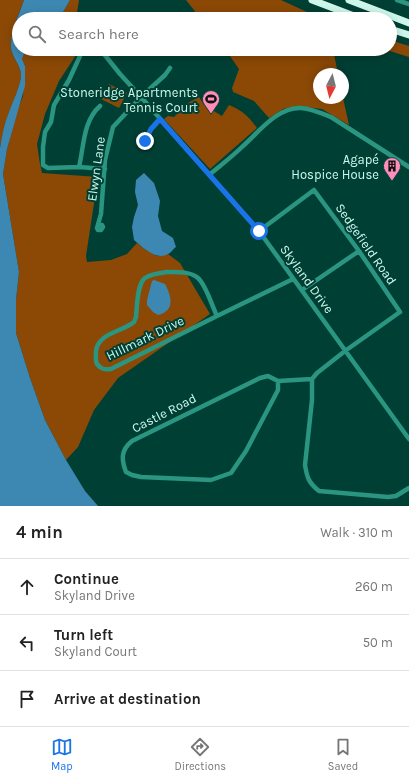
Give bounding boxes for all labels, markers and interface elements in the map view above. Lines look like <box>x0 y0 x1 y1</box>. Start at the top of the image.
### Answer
search box <box>12 12 397 56</box>
icon: search <box>26 23 48 45</box>
text: Search here <box>58 25 139 43</box>
north arrow <box>313 68 349 104</box>
place label: Stoneridge Apartments Tennis Court <box>60 85 198 115</box>
sports icon: Stoneridge Apartments Tennis Court <box>201 89 221 114</box>
route end <box>136 132 154 150</box>
street label: Elwyn Lane <box>84 135 108 202</box>
place label: Agapé Hospice House <box>291 152 379 182</box>
building icon: Agapé Hospice House <box>382 156 402 181</box>
street label: Sedgefield Road <box>332 201 400 287</box>
route start <box>250 222 268 240</box>
street label: Skyland Drive <box>277 242 337 316</box>
street label: Hillmark Drive <box>104 313 187 363</box>
street label: Castle Road <box>129 390 199 436</box>
text: 4 min <box>16 522 63 542</box>
text: Walk · 310 m <box>320 525 393 540</box>
text: Continue <box>54 570 119 588</box>
icon: ahead <box>16 576 38 598</box>
text: 260 m <box>355 579 393 594</box>
text: Skyland Drive <box>54 588 135 603</box>
text: Turn left <box>54 626 113 644</box>
icon: left <box>16 632 38 654</box>
text: 50 m <box>363 635 393 650</box>
text: Skyland Court <box>54 644 137 659</box>
icon: arrive <box>16 688 38 710</box>
text: Arrive at destination <box>54 690 201 708</box>
tab: Map <box>51 736 73 773</box>
tab: Directions <box>174 736 226 773</box>
tab: Saved <box>328 736 358 773</box>

